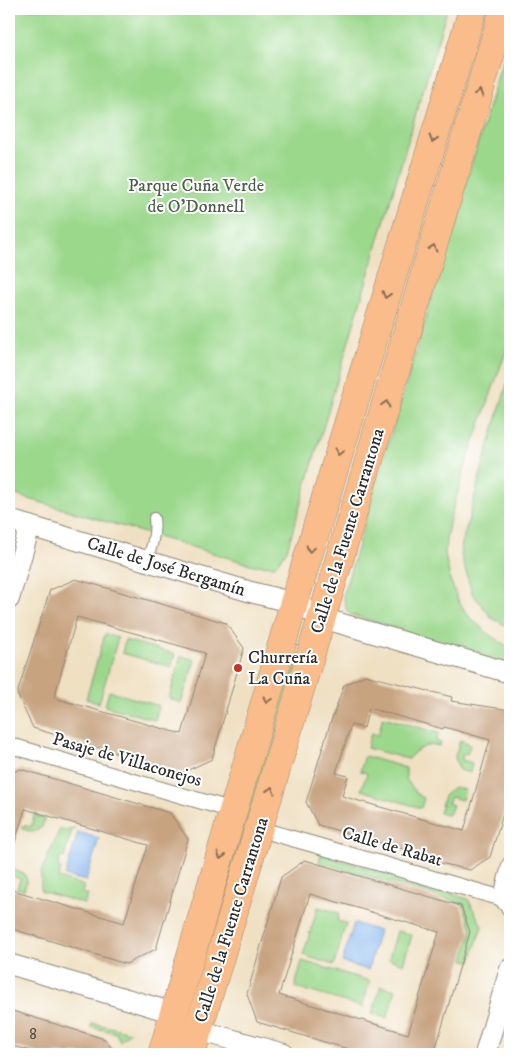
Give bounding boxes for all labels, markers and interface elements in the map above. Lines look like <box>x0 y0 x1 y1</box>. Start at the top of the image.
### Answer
one-way arrow <box>474 89 484 97</box>
one-way arrow <box>429 135 439 143</box>
park label: Parque Cuña Verde de O'Donnell <box>128 175 264 218</box>
one-way arrow <box>427 245 437 253</box>
one-way arrow <box>382 290 392 298</box>
one-way arrow <box>381 400 391 409</box>
street label: Calle de la Fuente Carrantona <box>306 425 390 636</box>
one-way arrow <box>335 448 345 456</box>
street label: Calle de José Bergamín <box>84 532 248 602</box>
one-way arrow <box>306 544 316 552</box>
place label: Churrería La Cuña <box>248 647 318 690</box>
marker: Churrería La Cuña <box>232 662 244 674</box>
one-way arrow <box>262 696 272 704</box>
street label: Pasaje de Villaconejos <box>50 728 204 792</box>
one-way arrow <box>265 786 275 794</box>
street label: Calle de la Fuente Carrantona <box>190 814 274 1025</box>
street label: Calle de Rabat <box>339 822 445 872</box>
one-way arrow <box>217 851 227 860</box>
house number: 8 <box>29 1025 37 1044</box>

